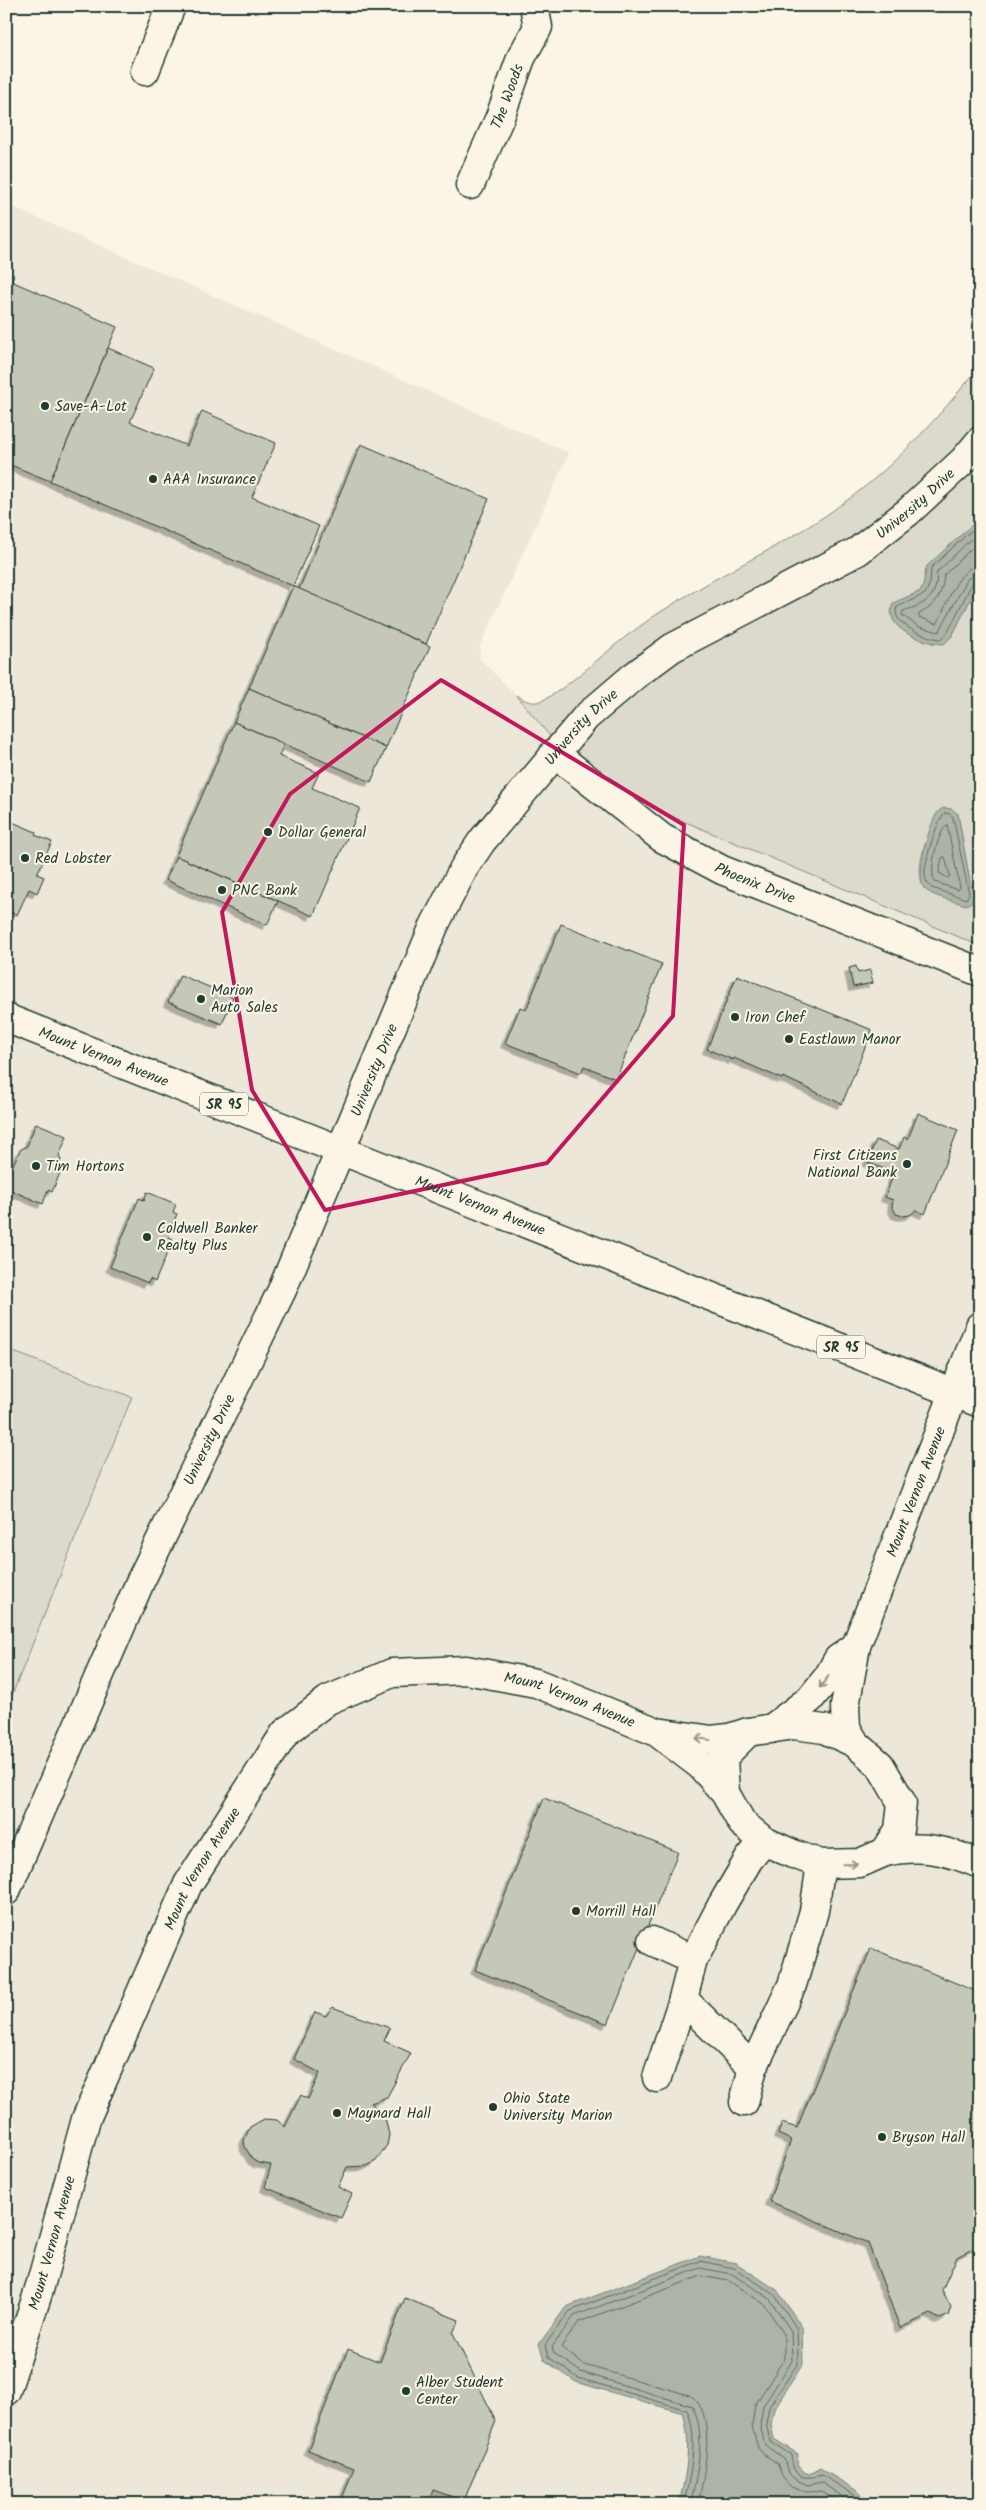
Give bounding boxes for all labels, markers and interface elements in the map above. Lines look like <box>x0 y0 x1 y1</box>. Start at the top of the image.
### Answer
street label: The Woods <box>485 60 531 134</box>
place label: Save-A-Lot <box>55 395 127 419</box>
marker: Save-A-Lot <box>39 400 51 412</box>
street label: University Drive <box>871 463 961 546</box>
place label: AAA Insurance <box>163 468 256 492</box>
marker: AAA Insurance <box>147 473 159 485</box>
street label: University Drive <box>539 683 624 771</box>
place label: Dollar General <box>278 821 366 845</box>
marker: Dollar General <box>262 826 274 838</box>
place label: Red Lobster <box>35 847 112 871</box>
marker: Red Lobster <box>19 852 31 864</box>
street label: Phoenix Drive <box>710 857 799 911</box>
place label: PNC Bank <box>232 879 298 903</box>
marker: PNC Bank <box>216 884 228 896</box>
place label: Marion Auto Sales <box>211 979 278 1020</box>
marker: Marion Auto Sales <box>195 993 207 1005</box>
place label: Iron Chef <box>745 1006 806 1030</box>
marker: Iron Chef <box>729 1011 741 1023</box>
street label: University Drive <box>345 1020 405 1121</box>
street label: Mount Vernon Avenue <box>34 1021 172 1094</box>
place label: Eastlawn Manor <box>799 1028 901 1052</box>
marker: Eastlawn Manor <box>783 1033 795 1045</box>
road number: SR 95 <box>200 1092 248 1116</box>
place label: First Citizens National Bank <box>807 1144 898 1185</box>
place label: Tim Hortons <box>46 1155 125 1179</box>
marker: First Citizens National Bank <box>901 1158 913 1170</box>
marker: Tim Hortons <box>30 1160 42 1172</box>
street label: Mount Vernon Avenue <box>411 1170 549 1243</box>
place label: Coldwell Banker Realty Plus <box>157 1217 259 1258</box>
marker: Coldwell Banker Realty Plus <box>141 1231 153 1243</box>
road number: SR 95 <box>817 1335 865 1358</box>
street label: University Drive <box>178 1390 243 1490</box>
street label: Mount Vernon Avenue <box>881 1423 953 1561</box>
street label: Mount Vernon Avenue <box>502 1666 639 1735</box>
one-way arrow <box>818 1675 829 1688</box>
one-way arrow <box>695 1733 711 1743</box>
street label: Mount Vernon Avenue <box>158 1803 247 1934</box>
one-way arrow <box>842 1859 858 1868</box>
place label: Morrill Hall <box>586 1900 656 1924</box>
marker: Morrill Hall <box>570 1905 582 1917</box>
place label: Ohio State University Marion <box>503 2087 613 2128</box>
marker: Ohio State University Marion <box>487 2101 499 2113</box>
place label: Maynard Hall <box>347 2102 431 2126</box>
marker: Maynard Hall <box>331 2107 343 2119</box>
place label: Bryson Hall <box>892 2126 966 2150</box>
marker: Bryson Hall <box>876 2131 888 2143</box>
street label: Mount Vernon Avenue <box>22 2173 83 2313</box>
place label: Alber Student Center <box>416 2371 504 2412</box>
marker: Alber Student Center <box>400 2385 412 2397</box>

